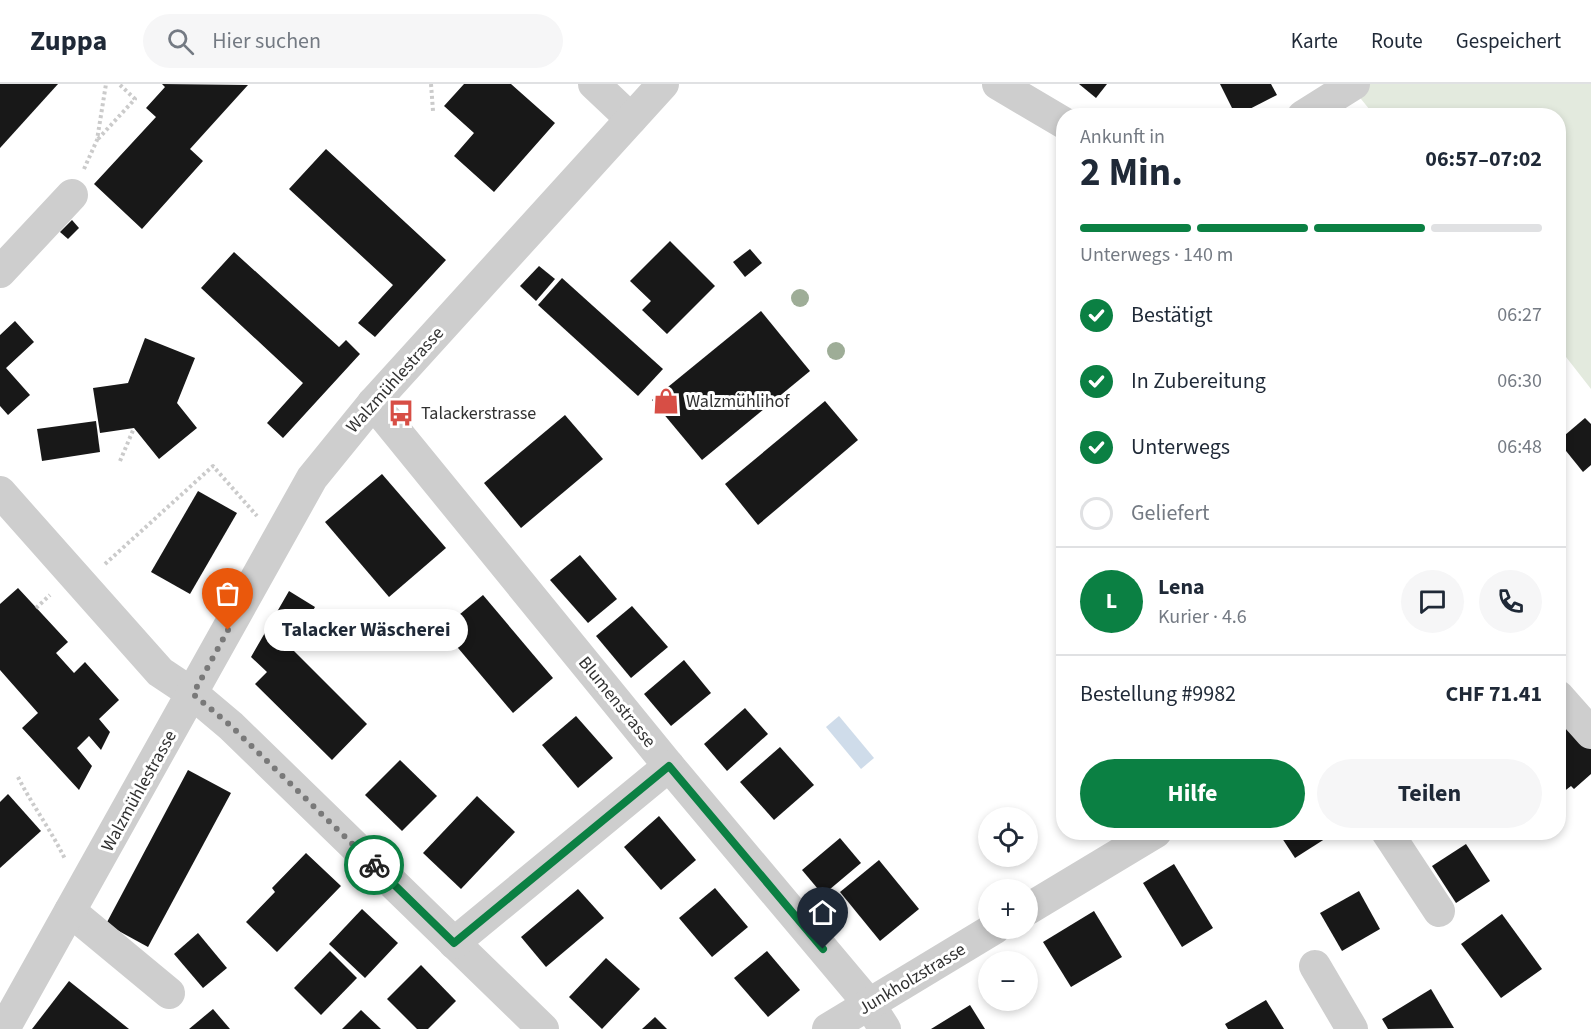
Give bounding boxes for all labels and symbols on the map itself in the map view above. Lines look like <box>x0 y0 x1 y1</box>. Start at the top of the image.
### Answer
street label: Walzmühlestrasse <box>340 321 450 439</box>
shop icon: Walzmühlihof <box>651 386 681 416</box>
place label: Walzmühlihof <box>686 389 790 414</box>
bus stop icon: Talackerstrasse <box>386 398 416 428</box>
place label: Talackerstrasse <box>421 401 536 426</box>
pin <box>202 568 253 630</box>
callout: Talacker Wäscherei <box>264 609 468 651</box>
street label: Blumenstrasse <box>572 651 662 753</box>
street label: Walzmühlestrasse <box>95 726 183 856</box>
courier <box>344 835 404 895</box>
pin <box>797 887 848 949</box>
street label: Junkholzstrasse <box>854 937 970 1021</box>

